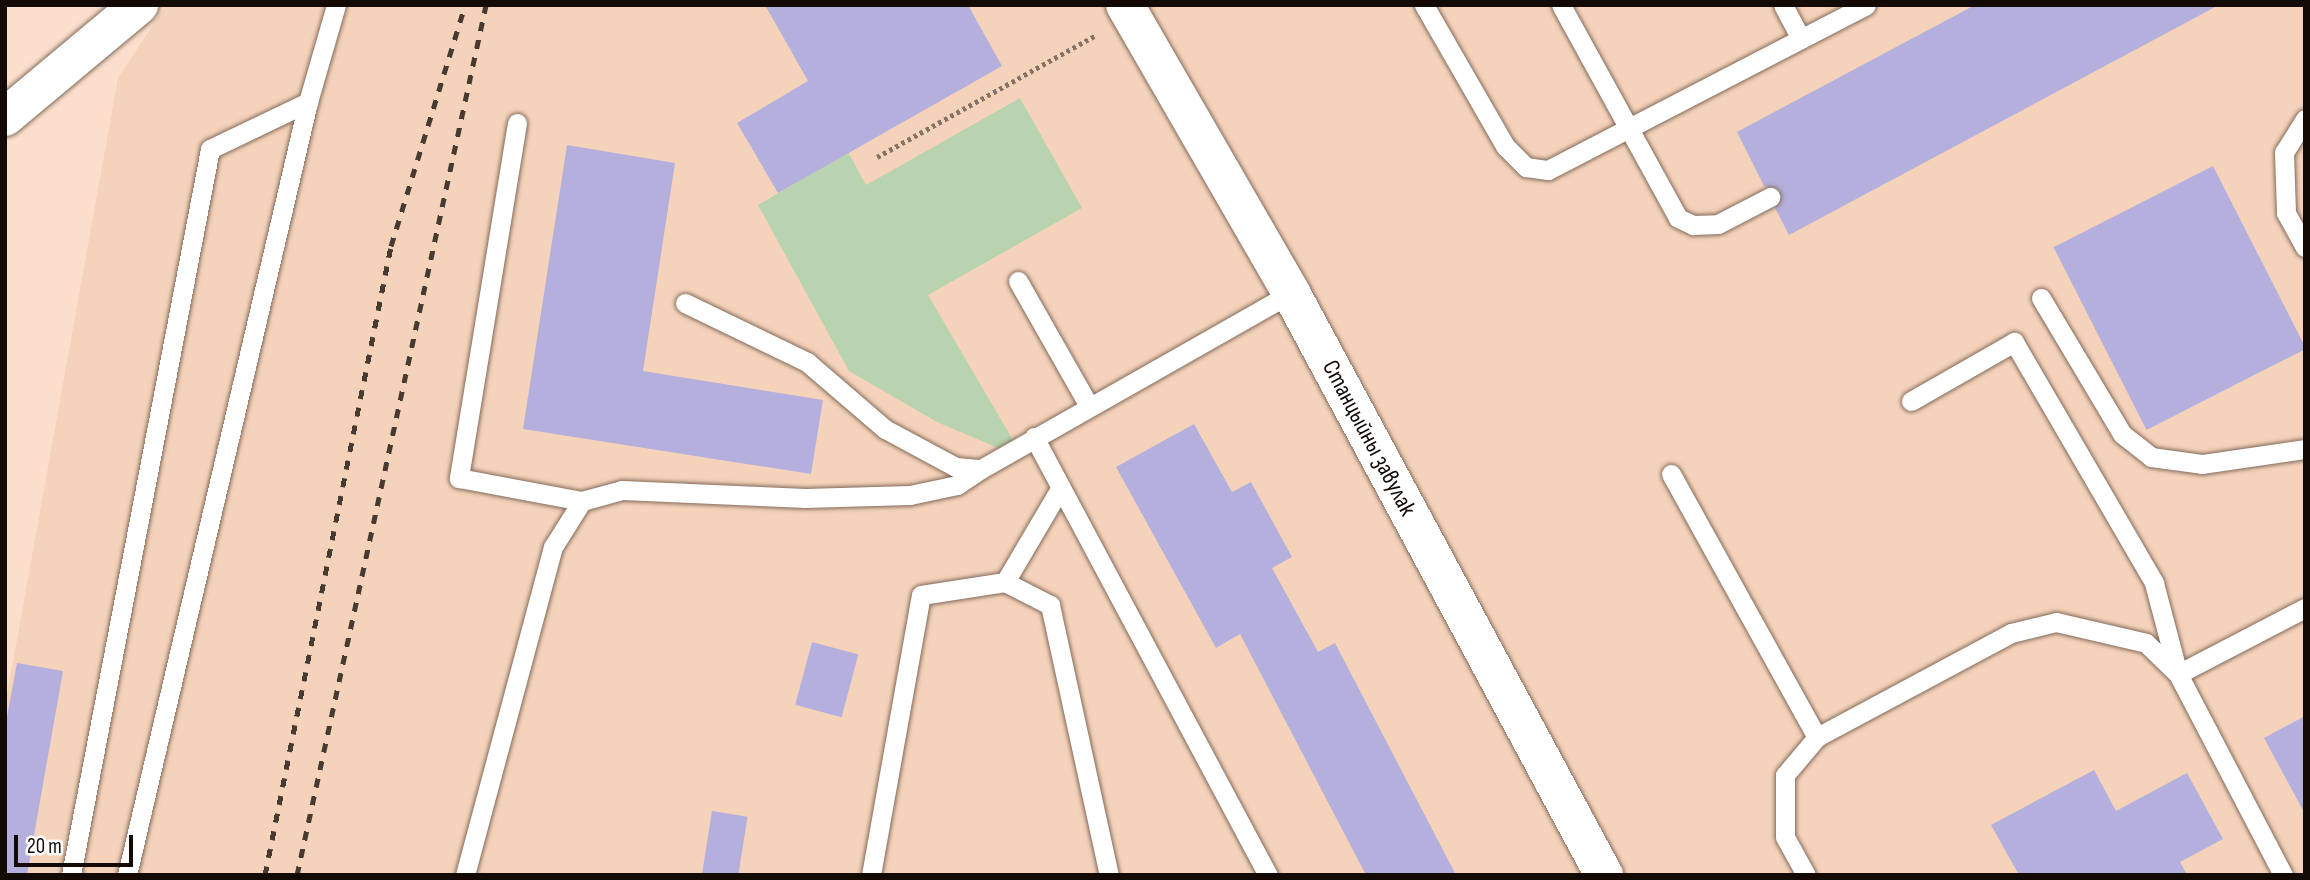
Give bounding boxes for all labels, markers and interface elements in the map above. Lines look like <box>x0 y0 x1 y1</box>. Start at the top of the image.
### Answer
street label: Станцыйны завулак <box>1316 355 1422 521</box>
scale bar <box>18 820 136 864</box>
text: 20 m <box>27 834 62 859</box>

